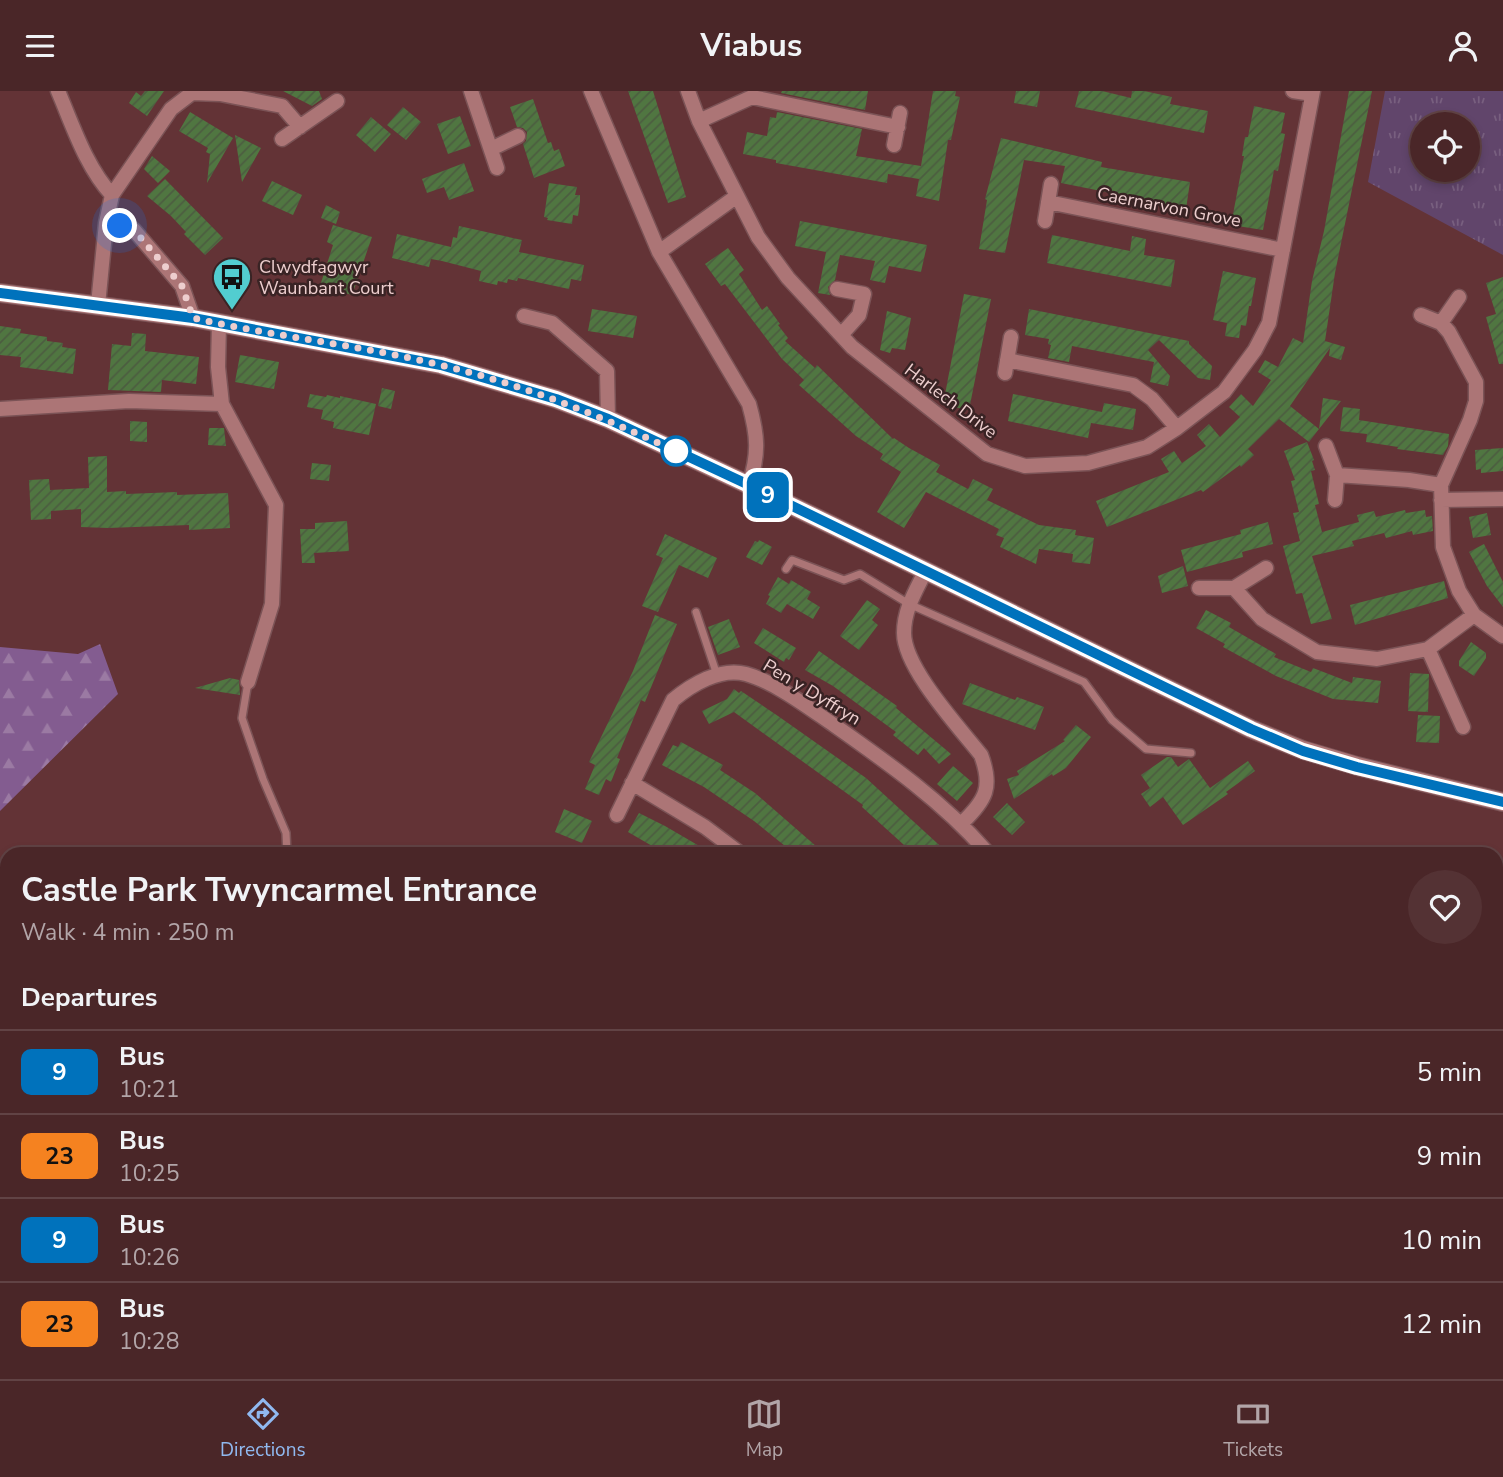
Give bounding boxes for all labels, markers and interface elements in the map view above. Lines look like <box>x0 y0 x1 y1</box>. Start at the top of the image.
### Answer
text: Viabus <box>701 24 802 67</box>
icon: menu <box>21 27 59 65</box>
icon: person <box>1444 27 1482 65</box>
map controls <box>1410 112 1480 182</box>
button: locate <box>1410 112 1480 182</box>
street label: Caernarvon Grove <box>1095 181 1243 233</box>
your location <box>102 208 137 243</box>
place label: Clwydfagwyr Waunbant Court <box>259 255 394 300</box>
bus stop icon: Clwydfagwyr Waunbant Court <box>211 256 253 311</box>
street label: Harlech Drive <box>900 358 1002 444</box>
unlabelled marker <box>661 436 691 466</box>
line badge: 9 <box>745 472 791 518</box>
text: 9 <box>761 479 775 511</box>
street label: Pen y Dyffryn <box>759 653 865 731</box>
text: Castle Park Twyncarmel Entrance <box>21 868 537 913</box>
button: heart <box>1408 870 1482 944</box>
text: Walk · 4 min · 250 m <box>21 917 234 948</box>
text: Departures <box>21 980 157 1015</box>
text: Bus <box>119 1039 165 1074</box>
text: 5 min <box>1417 1055 1482 1090</box>
text: 9 <box>52 1056 67 1088</box>
text: 10:21 <box>119 1074 179 1105</box>
text: Bus <box>119 1123 165 1158</box>
text: 9 min <box>1417 1139 1482 1174</box>
text: 23 <box>45 1140 74 1172</box>
text: 10:25 <box>119 1158 179 1189</box>
text: Bus <box>119 1207 165 1242</box>
text: 10 min <box>1401 1223 1482 1258</box>
text: 9 <box>52 1224 67 1256</box>
text: 10:26 <box>119 1242 179 1273</box>
text: Bus <box>119 1291 165 1326</box>
text: 12 min <box>1401 1307 1482 1342</box>
text: 23 <box>45 1308 74 1340</box>
text: 10:28 <box>119 1326 179 1357</box>
tab: Directions <box>220 1395 306 1463</box>
tab: Map <box>745 1395 783 1463</box>
tab: Tickets <box>1223 1395 1283 1463</box>

